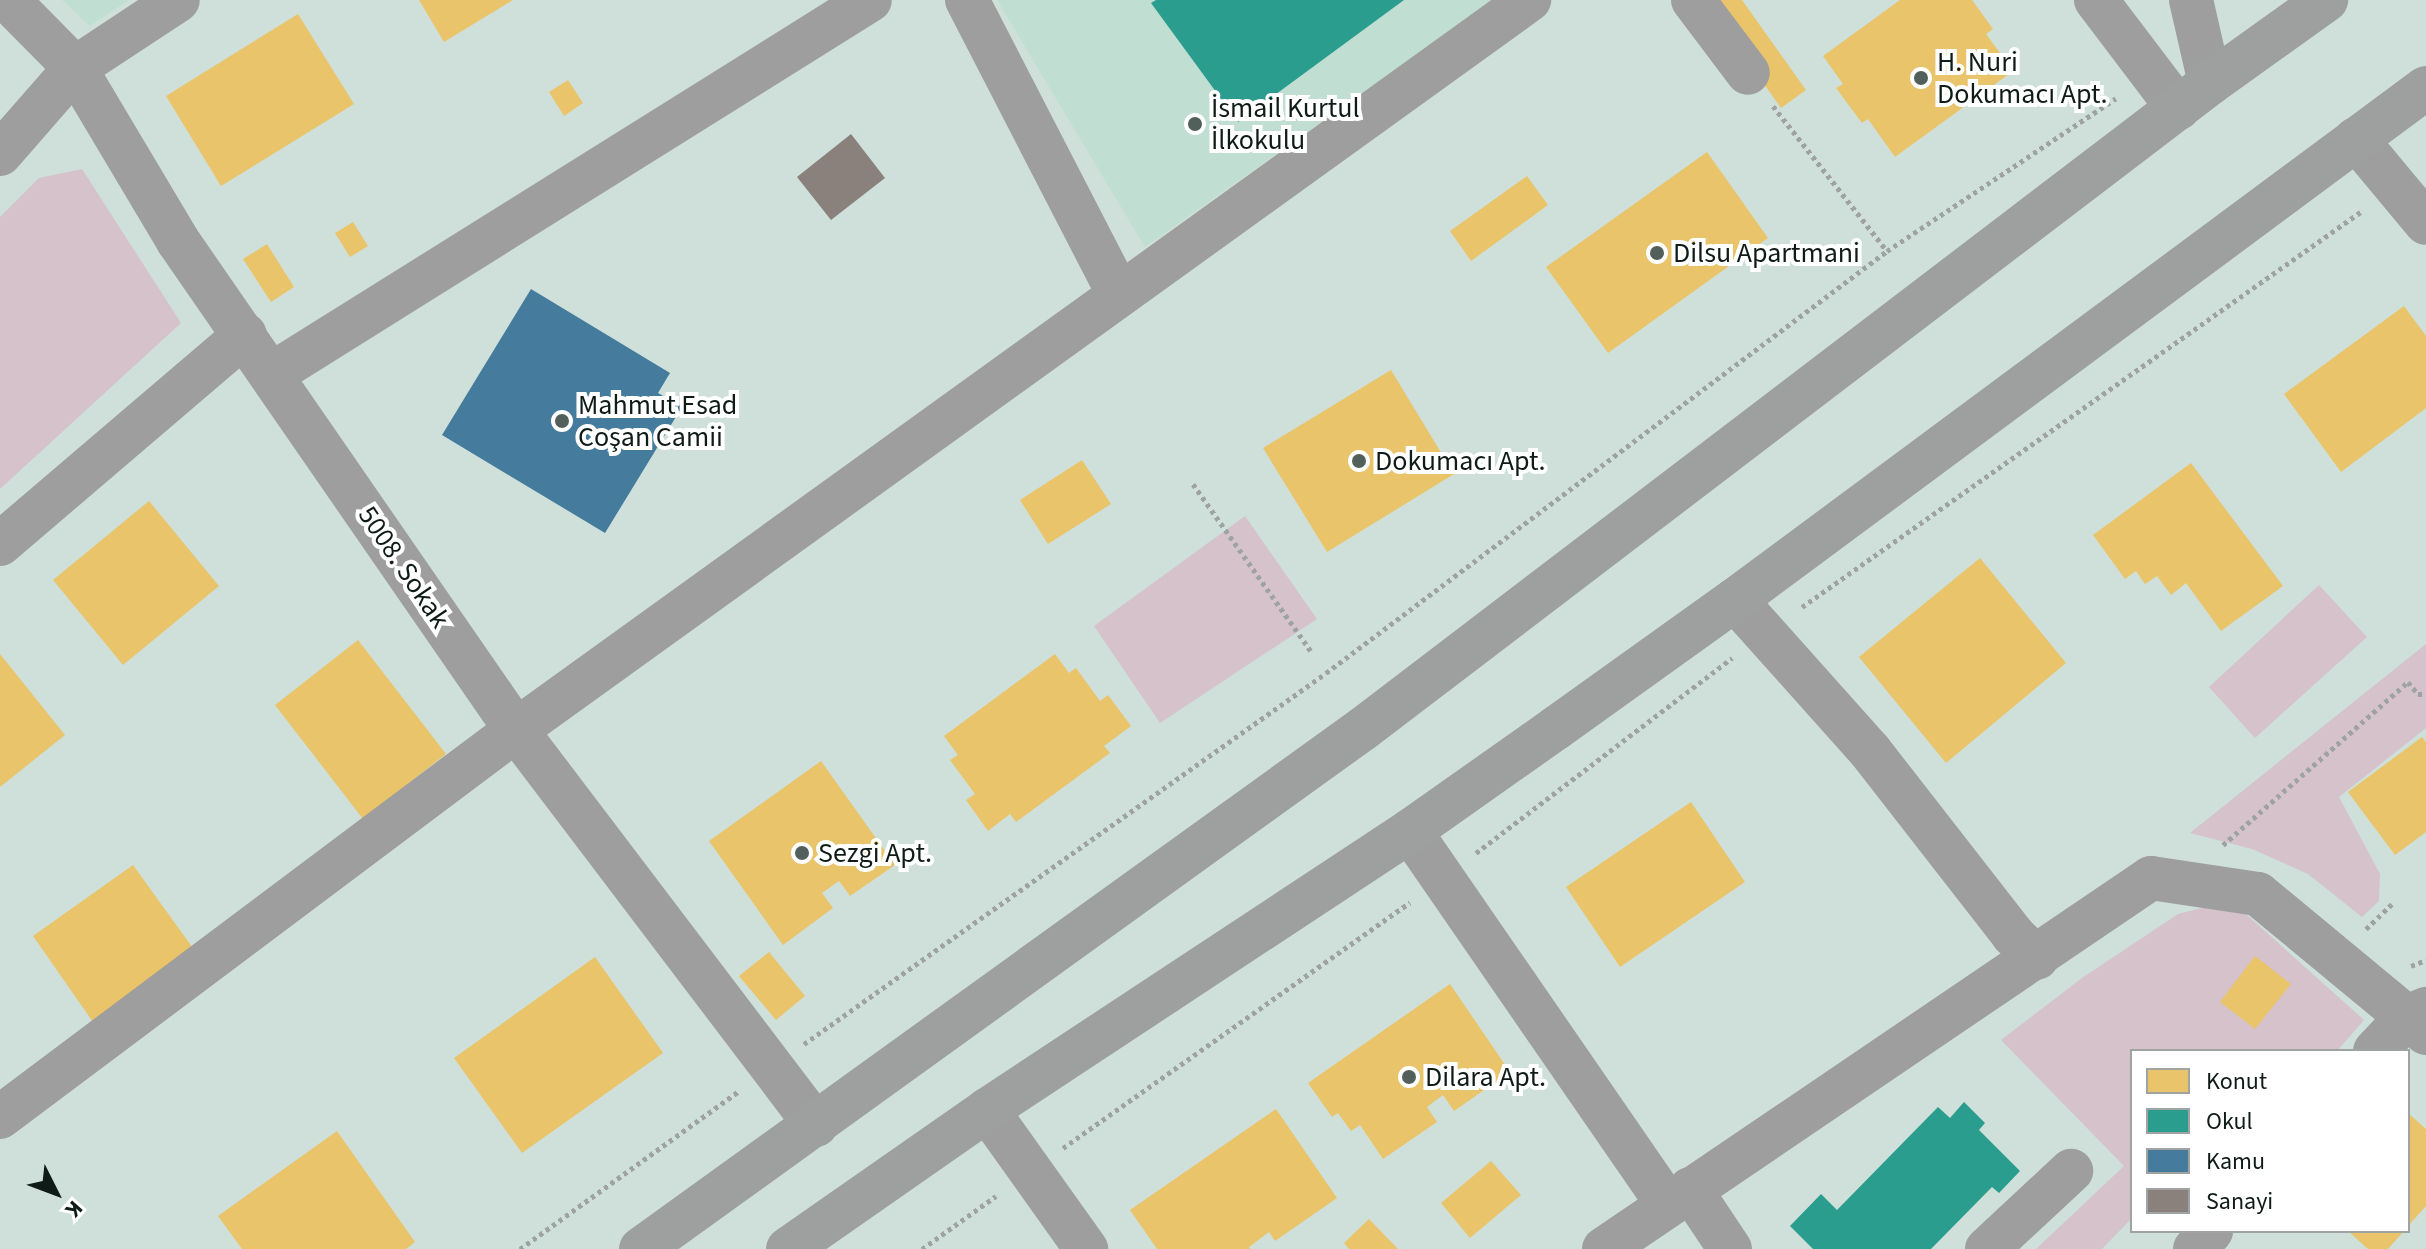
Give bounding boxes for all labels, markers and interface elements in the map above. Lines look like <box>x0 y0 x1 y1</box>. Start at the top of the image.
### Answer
place label: H. Nuri Dokumacı Apt. <box>1937 45 2108 111</box>
marker: H. Nuri Dokumacı Apt. <box>1912 69 1930 87</box>
place label: İsmail Kurtul İlkokulu <box>1211 91 1360 157</box>
marker: İsmail Kurtul İlkokulu <box>1186 115 1204 133</box>
place label: Dilsu Apartmani <box>1673 236 1860 270</box>
marker: Dilsu Apartmani <box>1648 244 1666 262</box>
place label: Mahmut Esad Coşan Camii <box>578 388 737 454</box>
marker: Mahmut Esad Coşan Camii <box>553 412 571 430</box>
place label: Dokumacı Apt. <box>1375 444 1546 478</box>
marker: Dokumacı Apt. <box>1350 452 1368 470</box>
street label: 5008. Sokak <box>351 500 457 634</box>
place label: Sezgi Apt. <box>818 836 932 870</box>
marker: Sezgi Apt. <box>793 844 811 862</box>
legend <box>2130 1049 2410 1233</box>
place label: Dilara Apt. <box>1425 1060 1546 1094</box>
text: Konut <box>2206 1064 2267 1099</box>
marker: Dilara Apt. <box>1400 1068 1418 1086</box>
text: Okul <box>2206 1104 2253 1139</box>
text: Kamu <box>2206 1144 2265 1179</box>
north arrow <box>16 1153 96 1233</box>
text: Sanayi <box>2206 1184 2273 1219</box>
text: K <box>57 1193 90 1225</box>

